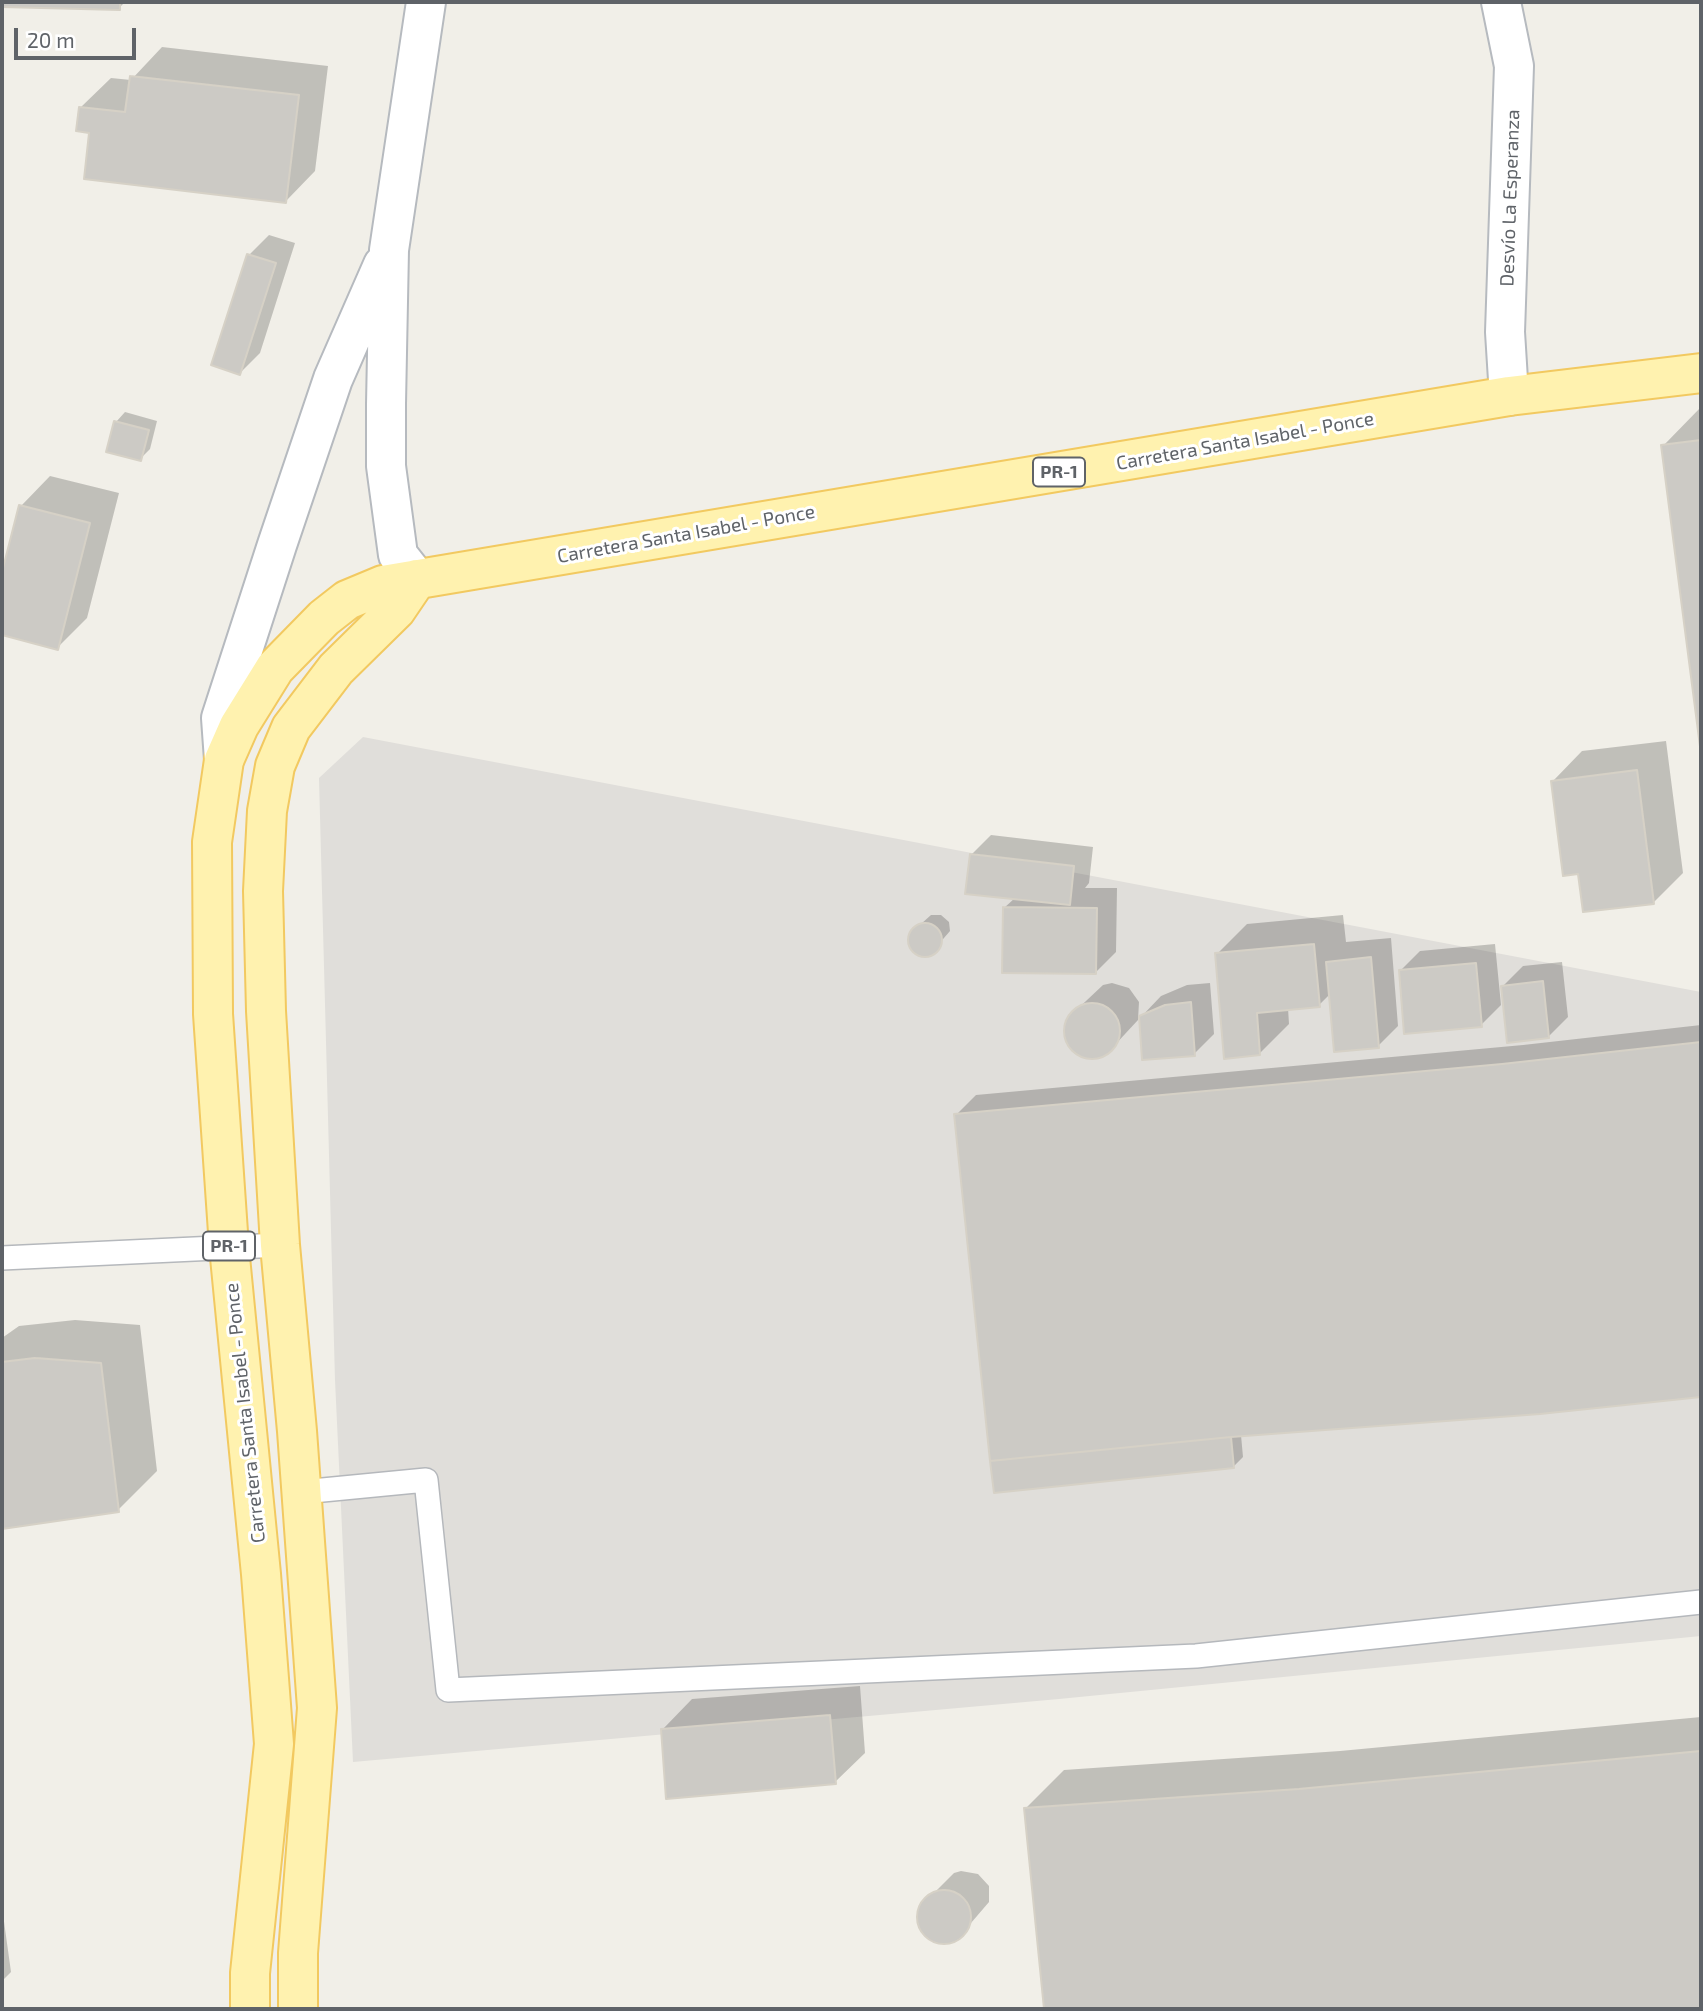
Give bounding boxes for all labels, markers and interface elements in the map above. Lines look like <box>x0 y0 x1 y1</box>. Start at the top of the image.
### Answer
scale bar <box>18 14 140 58</box>
text: 20 m <box>27 27 75 52</box>
street label: Desvío La Esperanza <box>1496 109 1524 287</box>
street label: Carretera Santa Isabel - Ponce <box>1114 407 1376 475</box>
road number: PR-1 <box>1033 458 1085 486</box>
street label: Carretera Santa Isabel - Ponce <box>555 500 817 568</box>
road number: PR-1 <box>203 1232 255 1260</box>
street label: Carretera Santa Isabel - Ponce <box>220 1282 270 1544</box>

